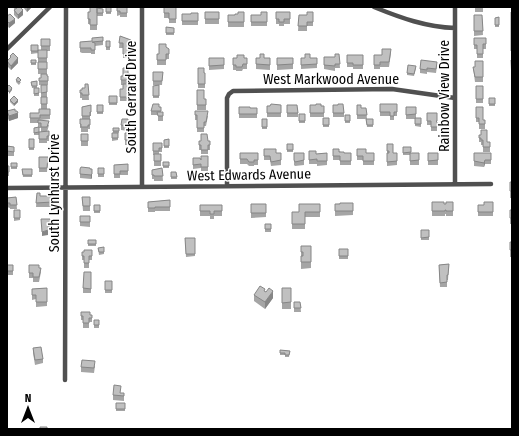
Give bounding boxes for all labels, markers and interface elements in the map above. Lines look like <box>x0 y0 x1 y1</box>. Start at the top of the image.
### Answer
street label: South Gerrard Drive <box>123 40 140 153</box>
street label: Rainbow View Drive <box>436 40 453 152</box>
street label: West Markwood Avenue <box>263 71 399 88</box>
street label: South Lynhurst Drive <box>46 134 63 252</box>
street label: West Edwards Avenue <box>187 165 311 185</box>
north arrow <box>8 388 48 428</box>
text: N <box>25 392 31 405</box>

